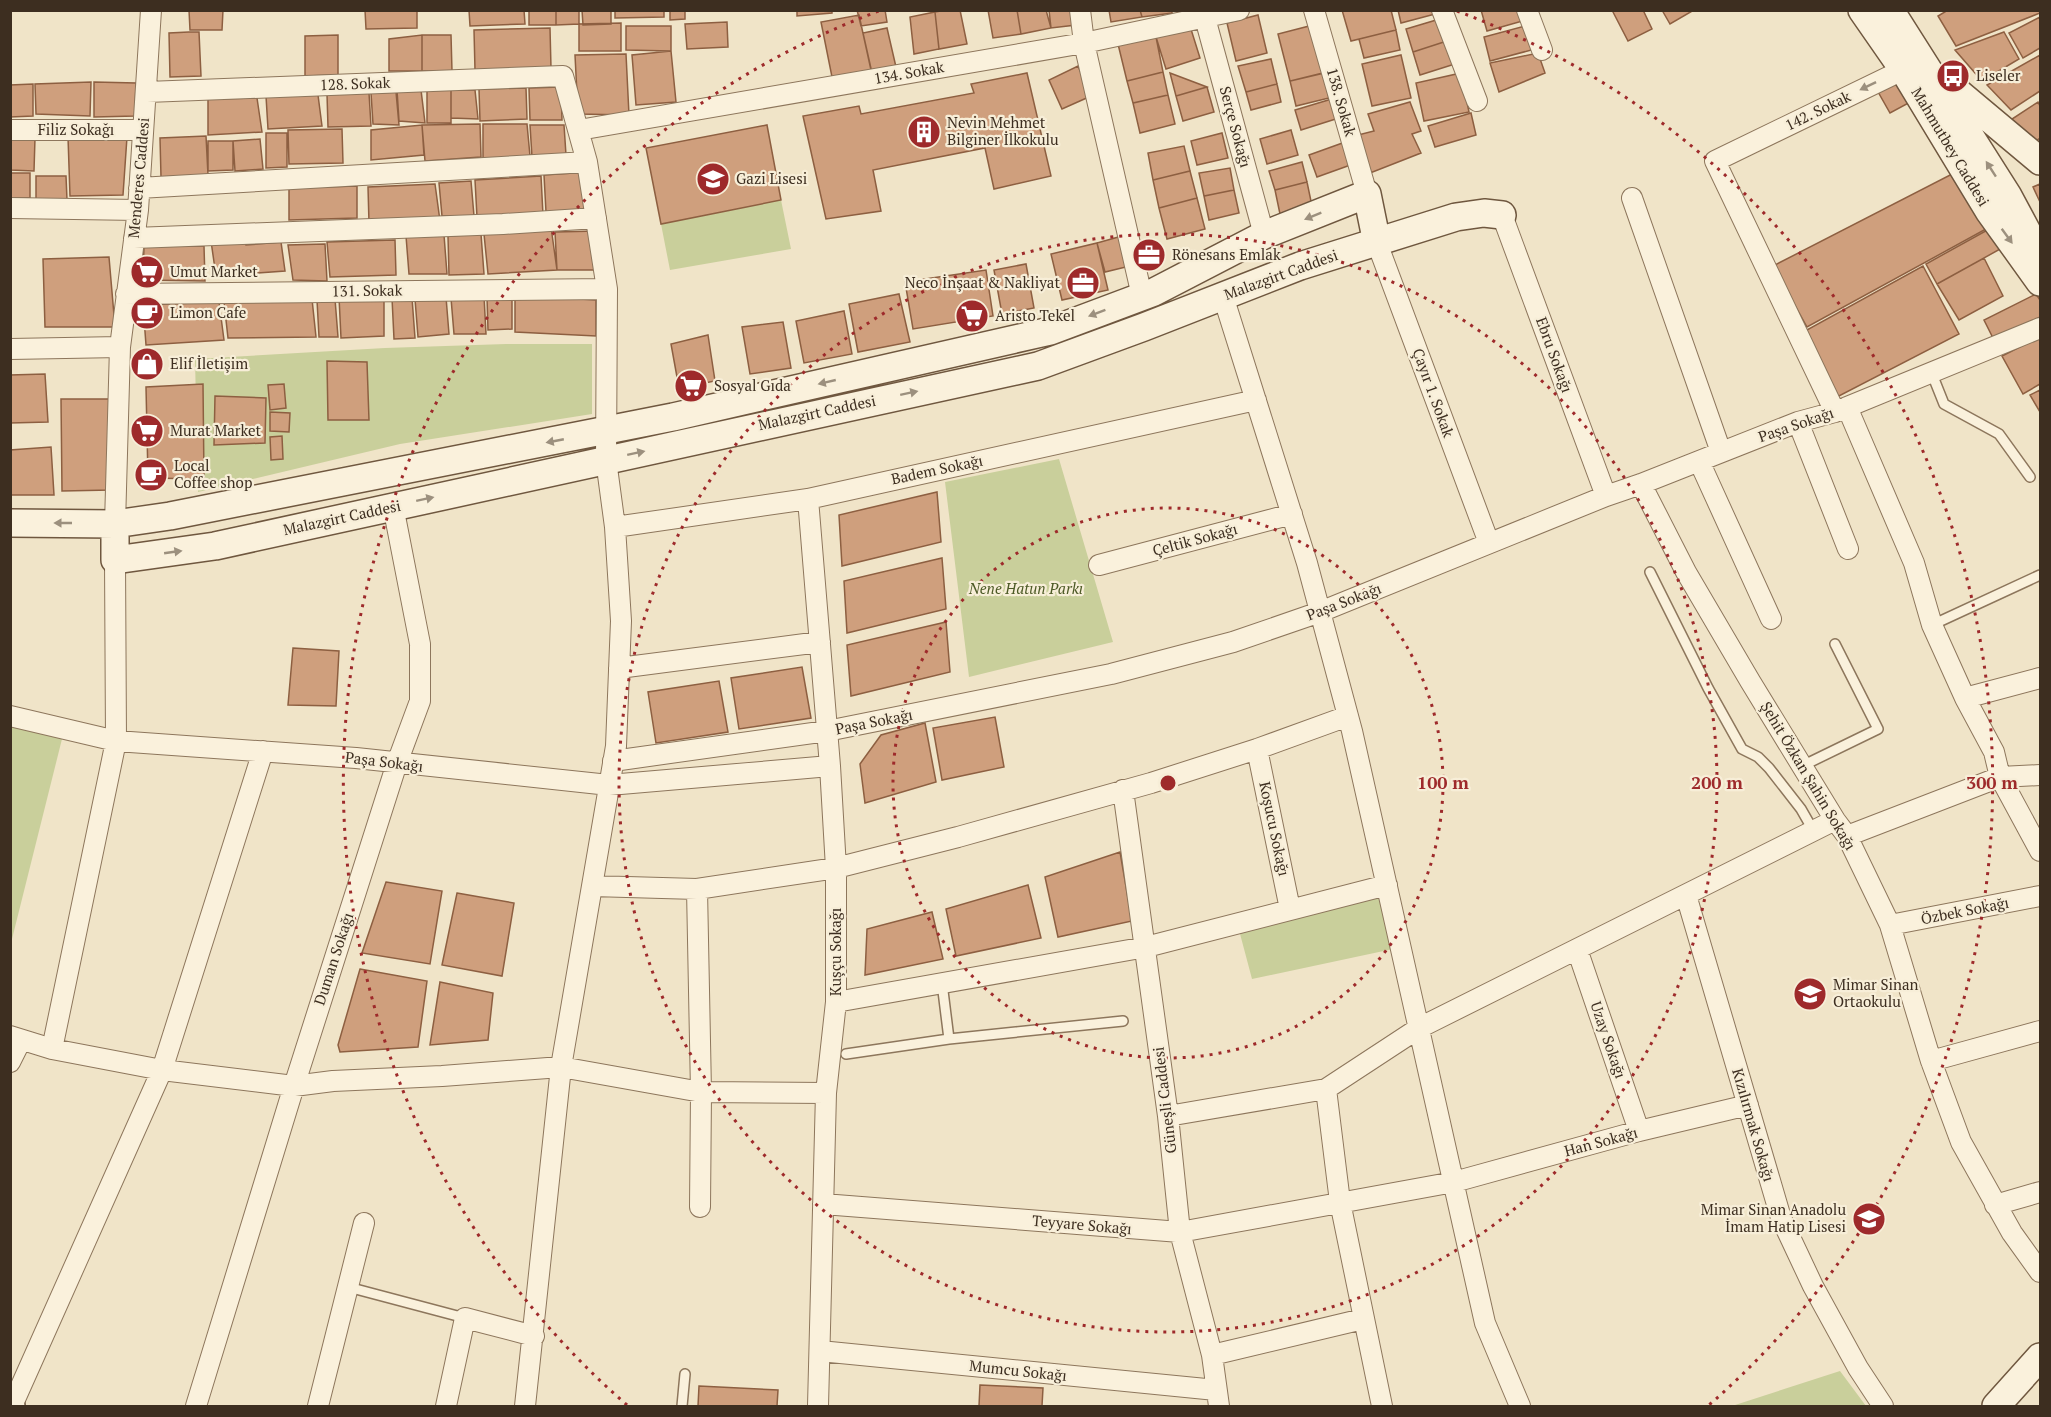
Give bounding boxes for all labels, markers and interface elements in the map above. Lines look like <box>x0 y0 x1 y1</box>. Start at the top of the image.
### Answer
street label: 134. Sokak <box>872 56 946 88</box>
bus stop icon: Liseler <box>1935 58 1971 94</box>
street label: 138. Sokak <box>1323 65 1361 139</box>
place label: Liseler <box>1976 65 2021 85</box>
street label: 128. Sokak <box>319 72 391 94</box>
one-way arrow <box>1860 82 1877 91</box>
street label: Mahmutbey Caddesi <box>1907 83 1994 210</box>
street label: Serçe Sokağı <box>1216 84 1256 170</box>
street label: 142. Sokak <box>1781 86 1854 135</box>
place label: Nevin Mehmet Bilginer İlkokulu <box>947 112 1059 149</box>
building icon: Nevin Mehmet Bilginer İlkokulu <box>906 114 942 150</box>
street label: Menderes Caddesi <box>123 117 153 239</box>
street label: Filiz Sokağı <box>38 119 114 139</box>
school or university icon: Gazi Lisesi <box>695 161 731 197</box>
one-way arrow <box>1986 161 1997 177</box>
place label: Gazi Lisesi <box>736 168 807 188</box>
one-way arrow <box>1304 212 1322 221</box>
one-way arrow <box>2001 228 2013 244</box>
office icon: Rönesans Emlak <box>1131 237 1167 273</box>
place label: Rönesans Emlak <box>1172 244 1281 264</box>
street label: Malazgirt Caddesi <box>1221 244 1340 304</box>
supermarket icon: Umut Market <box>129 254 165 290</box>
place label: Umut Market <box>170 261 258 281</box>
office icon: Neco İnşaat & Nakliyat <box>1065 265 1101 301</box>
place label: Neco İnşaat & Nakliyat <box>905 272 1060 292</box>
street label: 131. Sokak <box>332 279 403 301</box>
cafe icon: Limon Cafe <box>129 295 165 331</box>
supermarket icon: Aristo Tekel <box>954 298 990 334</box>
place label: Limon Cafe <box>170 302 246 322</box>
place label: Aristo Tekel <box>995 305 1075 325</box>
one-way arrow <box>1088 309 1106 319</box>
street label: Ebru Sokağı <box>1532 314 1578 395</box>
street label: Çayır 1. Sokak <box>1409 345 1459 440</box>
shop icon: Elif İletişim <box>129 346 165 382</box>
place label: Elif İletişim <box>170 353 248 373</box>
supermarket icon: Sosyal Gıda <box>673 368 709 404</box>
place label: Sosyal Gıda <box>714 375 791 395</box>
one-way arrow <box>818 378 837 387</box>
one-way arrow <box>900 388 918 398</box>
street label: Malazgirt Caddesi <box>756 390 877 434</box>
street label: Paşa Sokağı <box>1755 402 1836 446</box>
supermarket icon: Murat Market <box>129 413 165 449</box>
place label: Murat Market <box>170 420 262 440</box>
one-way arrow <box>545 437 564 446</box>
one-way arrow <box>627 447 646 457</box>
street label: Badem Sokağı <box>889 450 985 489</box>
place label: Local Coffee shop <box>174 455 252 492</box>
cafe icon: Local Coffee shop <box>133 457 169 493</box>
one-way arrow <box>416 494 435 504</box>
street label: Malazgirt Caddesi <box>281 495 402 539</box>
one-way arrow <box>53 518 72 528</box>
street label: Çeltik Sokağı <box>1150 518 1239 560</box>
one-way arrow <box>164 547 183 556</box>
park label: Nene Hatun Parkı <box>968 578 1083 598</box>
street label: Paşa Sokağı <box>1303 578 1384 624</box>
street label: Şehit Özkan Şahin Sokağı <box>1757 698 1861 853</box>
street label: Paşa Sokağı <box>833 704 914 738</box>
street label: Paşa Sokağı <box>344 746 424 776</box>
text: 100 m <box>1417 770 1469 794</box>
text: 200 m <box>1691 770 1743 794</box>
text: 300 m <box>1966 770 2018 794</box>
centre of rings <box>1158 773 1178 793</box>
street label: Koşucu Sokağı <box>1255 780 1295 878</box>
street label: Özbek Sokağı <box>1919 892 2011 928</box>
street label: Kuşçu Sokağı <box>825 908 845 996</box>
street label: Duman Sokağı <box>309 910 357 1008</box>
place label: Mimar Sinan Ortaokulu <box>1833 974 1918 1011</box>
school or university icon: Mimar Sinan Ortaokulu <box>1792 976 1828 1012</box>
street label: Uzay Sokağı <box>1586 998 1631 1081</box>
street label: Güneşli Caddesi <box>1148 1046 1180 1155</box>
street label: Kızılırmak Sokağı <box>1728 1066 1780 1184</box>
street label: Han Sokağı <box>1562 1122 1640 1160</box>
place label: Mimar Sinan Anadolu İmam Hatip Lisesi <box>1701 1199 1846 1236</box>
school or university icon: Mimar Sinan Anadolu İmam Hatip Lisesi <box>1851 1201 1887 1237</box>
street label: Teyyare Sokağı <box>1032 1210 1133 1238</box>
street label: Mumcu Sokağı <box>968 1355 1068 1385</box>

